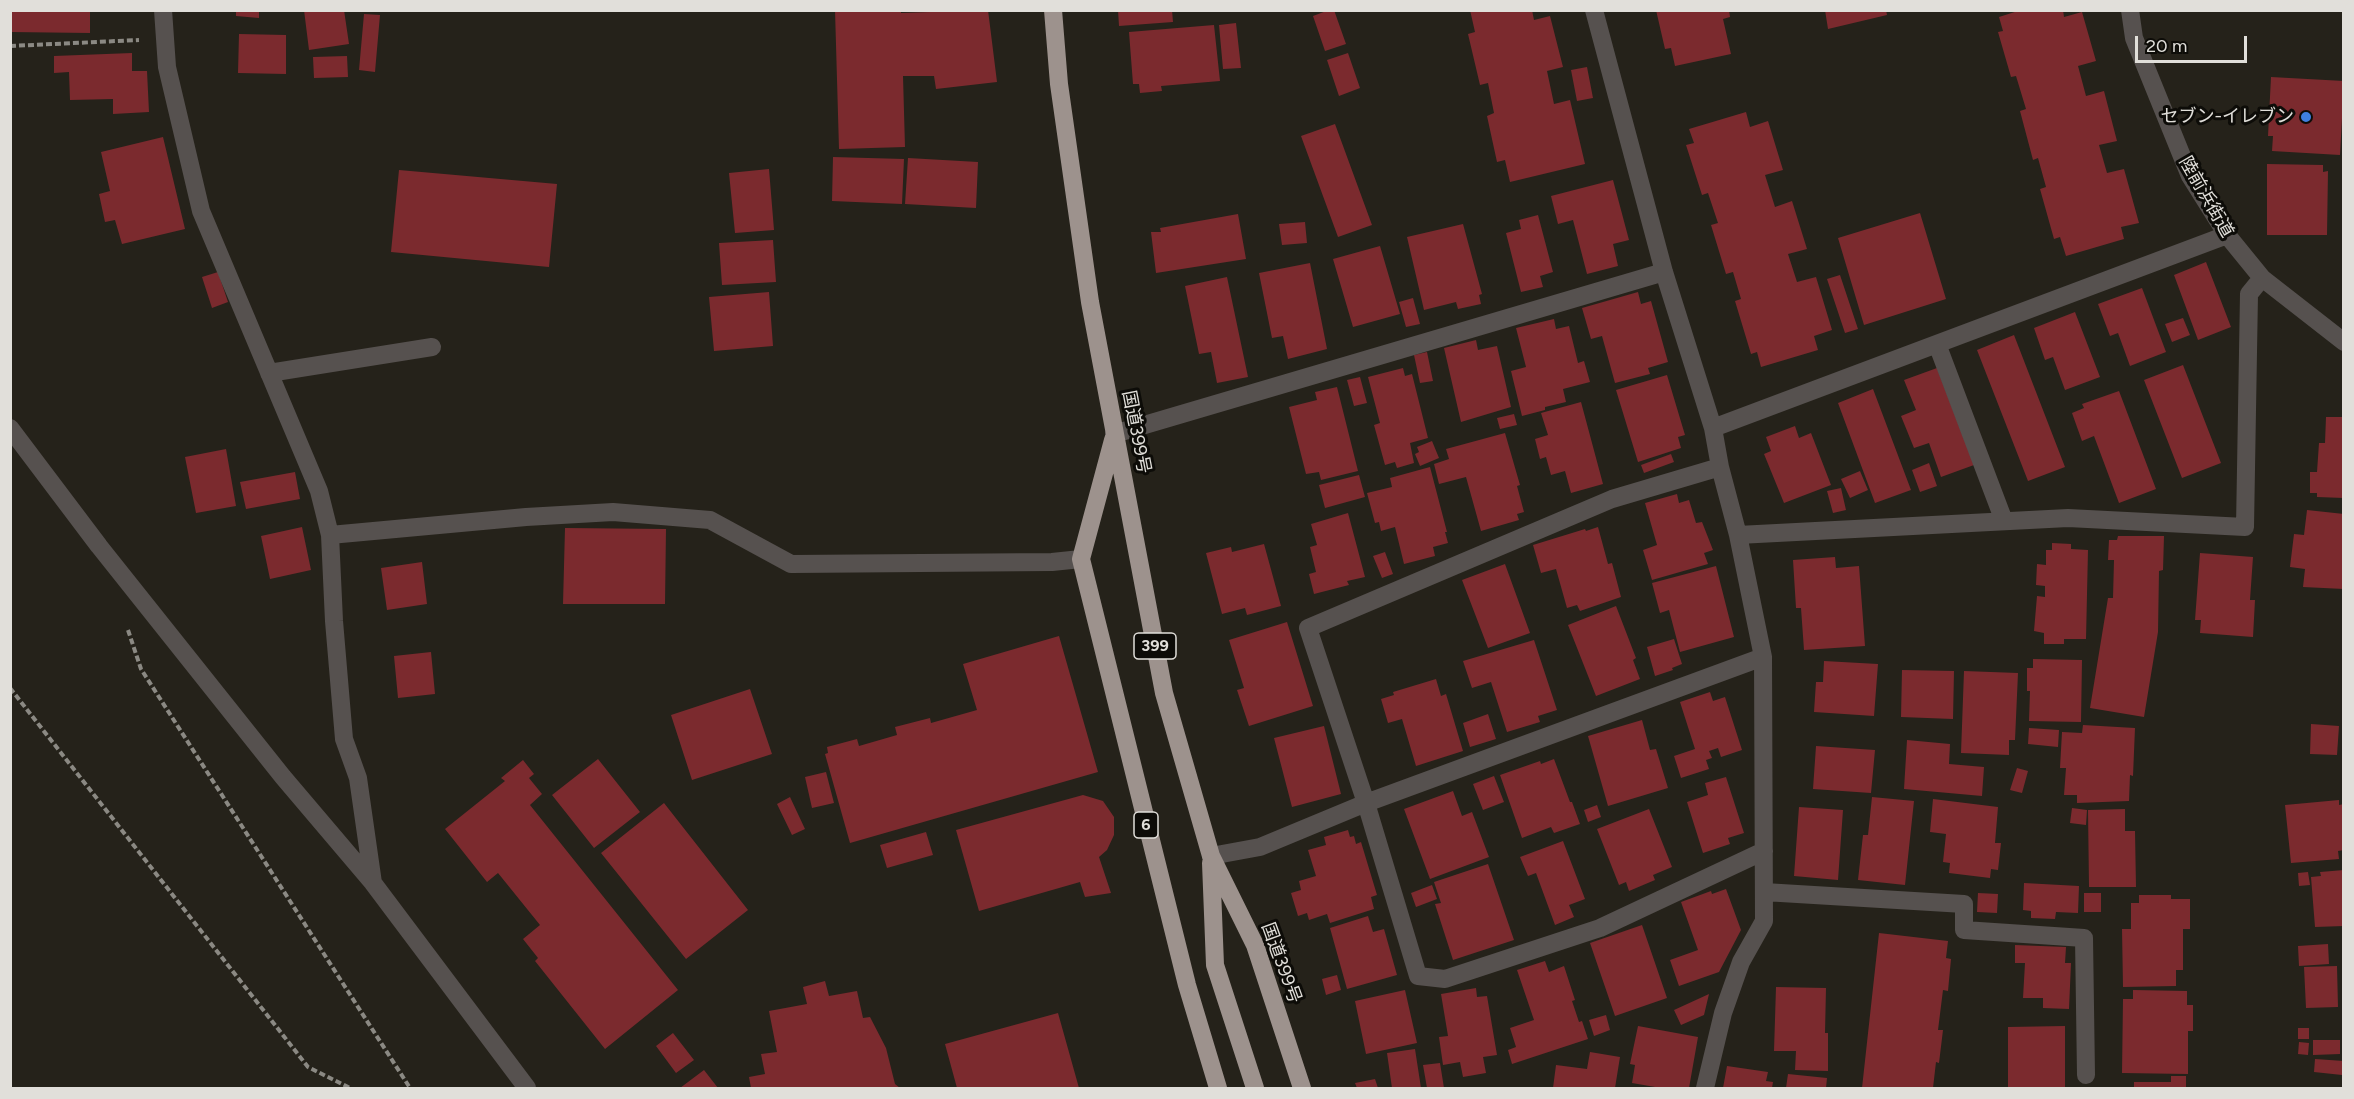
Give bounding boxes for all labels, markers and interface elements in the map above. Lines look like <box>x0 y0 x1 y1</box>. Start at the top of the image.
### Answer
scale bar <box>2138 24 2250 62</box>
text: 20 m <box>2146 35 2187 57</box>
place label: セブン-イレブン <box>2160 106 2294 128</box>
marker: セブン-イレブン <box>2299 110 2313 124</box>
street label: 陸前浜街道 <box>2174 153 2238 241</box>
street label: 国道399号 <box>1117 389 1155 475</box>
road number: 399 <box>1134 633 1176 659</box>
road number: 6 <box>1134 812 1158 838</box>
street label: 国道399号 <box>1256 920 1306 1006</box>

